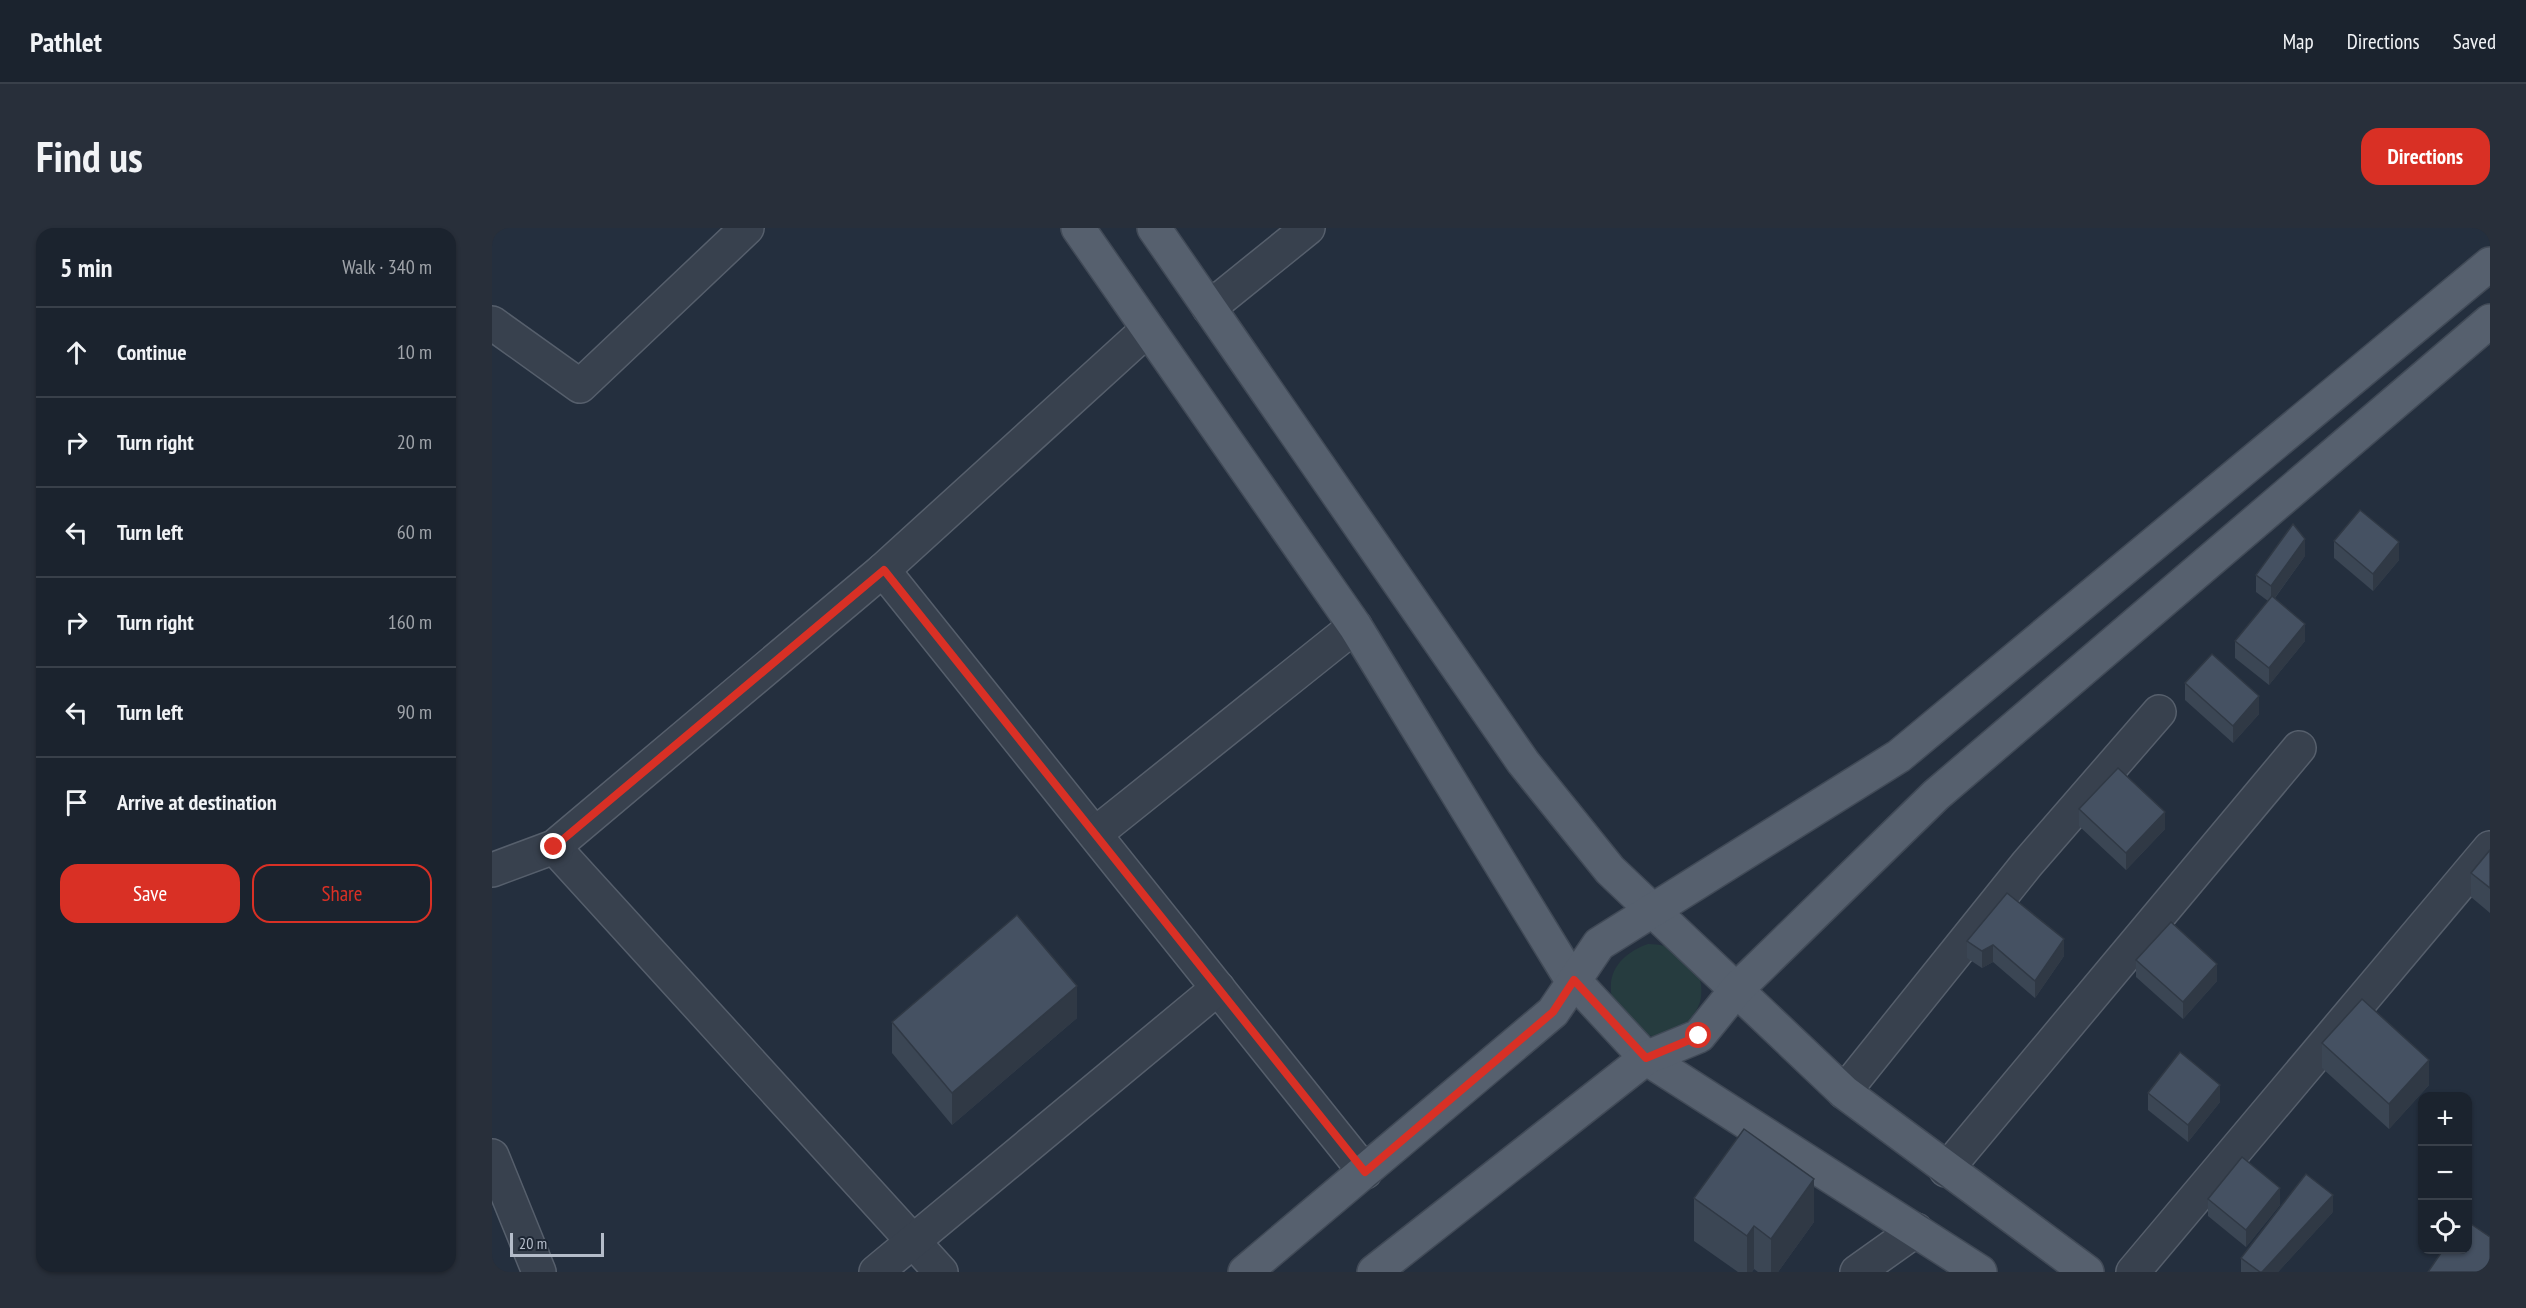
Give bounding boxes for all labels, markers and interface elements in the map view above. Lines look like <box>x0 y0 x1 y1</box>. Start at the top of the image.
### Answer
text: Pathlet <box>30 23 102 60</box>
text: Map <box>2283 28 2314 55</box>
text: Directions <box>2347 28 2420 55</box>
text: Saved <box>2453 28 2496 55</box>
button: Directions <box>2361 128 2490 185</box>
text: Find us <box>36 129 143 184</box>
text: 5 min <box>60 251 113 284</box>
text: Walk · 340 m <box>342 254 432 280</box>
icon: ahead <box>60 336 93 369</box>
text: Continue <box>117 338 187 366</box>
text: 10 m <box>397 339 432 365</box>
icon: right <box>60 426 93 459</box>
text: Turn right <box>117 428 194 456</box>
text: 20 m <box>397 429 432 455</box>
icon: left <box>60 516 93 549</box>
text: Turn left <box>117 518 183 546</box>
text: 60 m <box>397 519 432 545</box>
icon: right <box>60 606 93 639</box>
text: Turn right <box>117 608 194 636</box>
text: 160 m <box>388 609 432 635</box>
icon: left <box>60 696 93 729</box>
text: Turn left <box>117 698 183 726</box>
text: 90 m <box>397 699 432 725</box>
icon: arrive <box>60 786 93 819</box>
text: Arrive at destination <box>117 788 277 816</box>
route end <box>540 833 566 859</box>
button: Save <box>60 864 240 923</box>
button: Share <box>252 864 432 923</box>
route start <box>1685 1022 1711 1048</box>
map controls <box>2418 1092 2472 1254</box>
button: + <box>2418 1092 2472 1146</box>
button: − <box>2418 1146 2472 1200</box>
button: locate <box>2418 1200 2472 1254</box>
scale bar <box>510 1230 604 1258</box>
text: 20 m <box>519 1233 547 1253</box>

